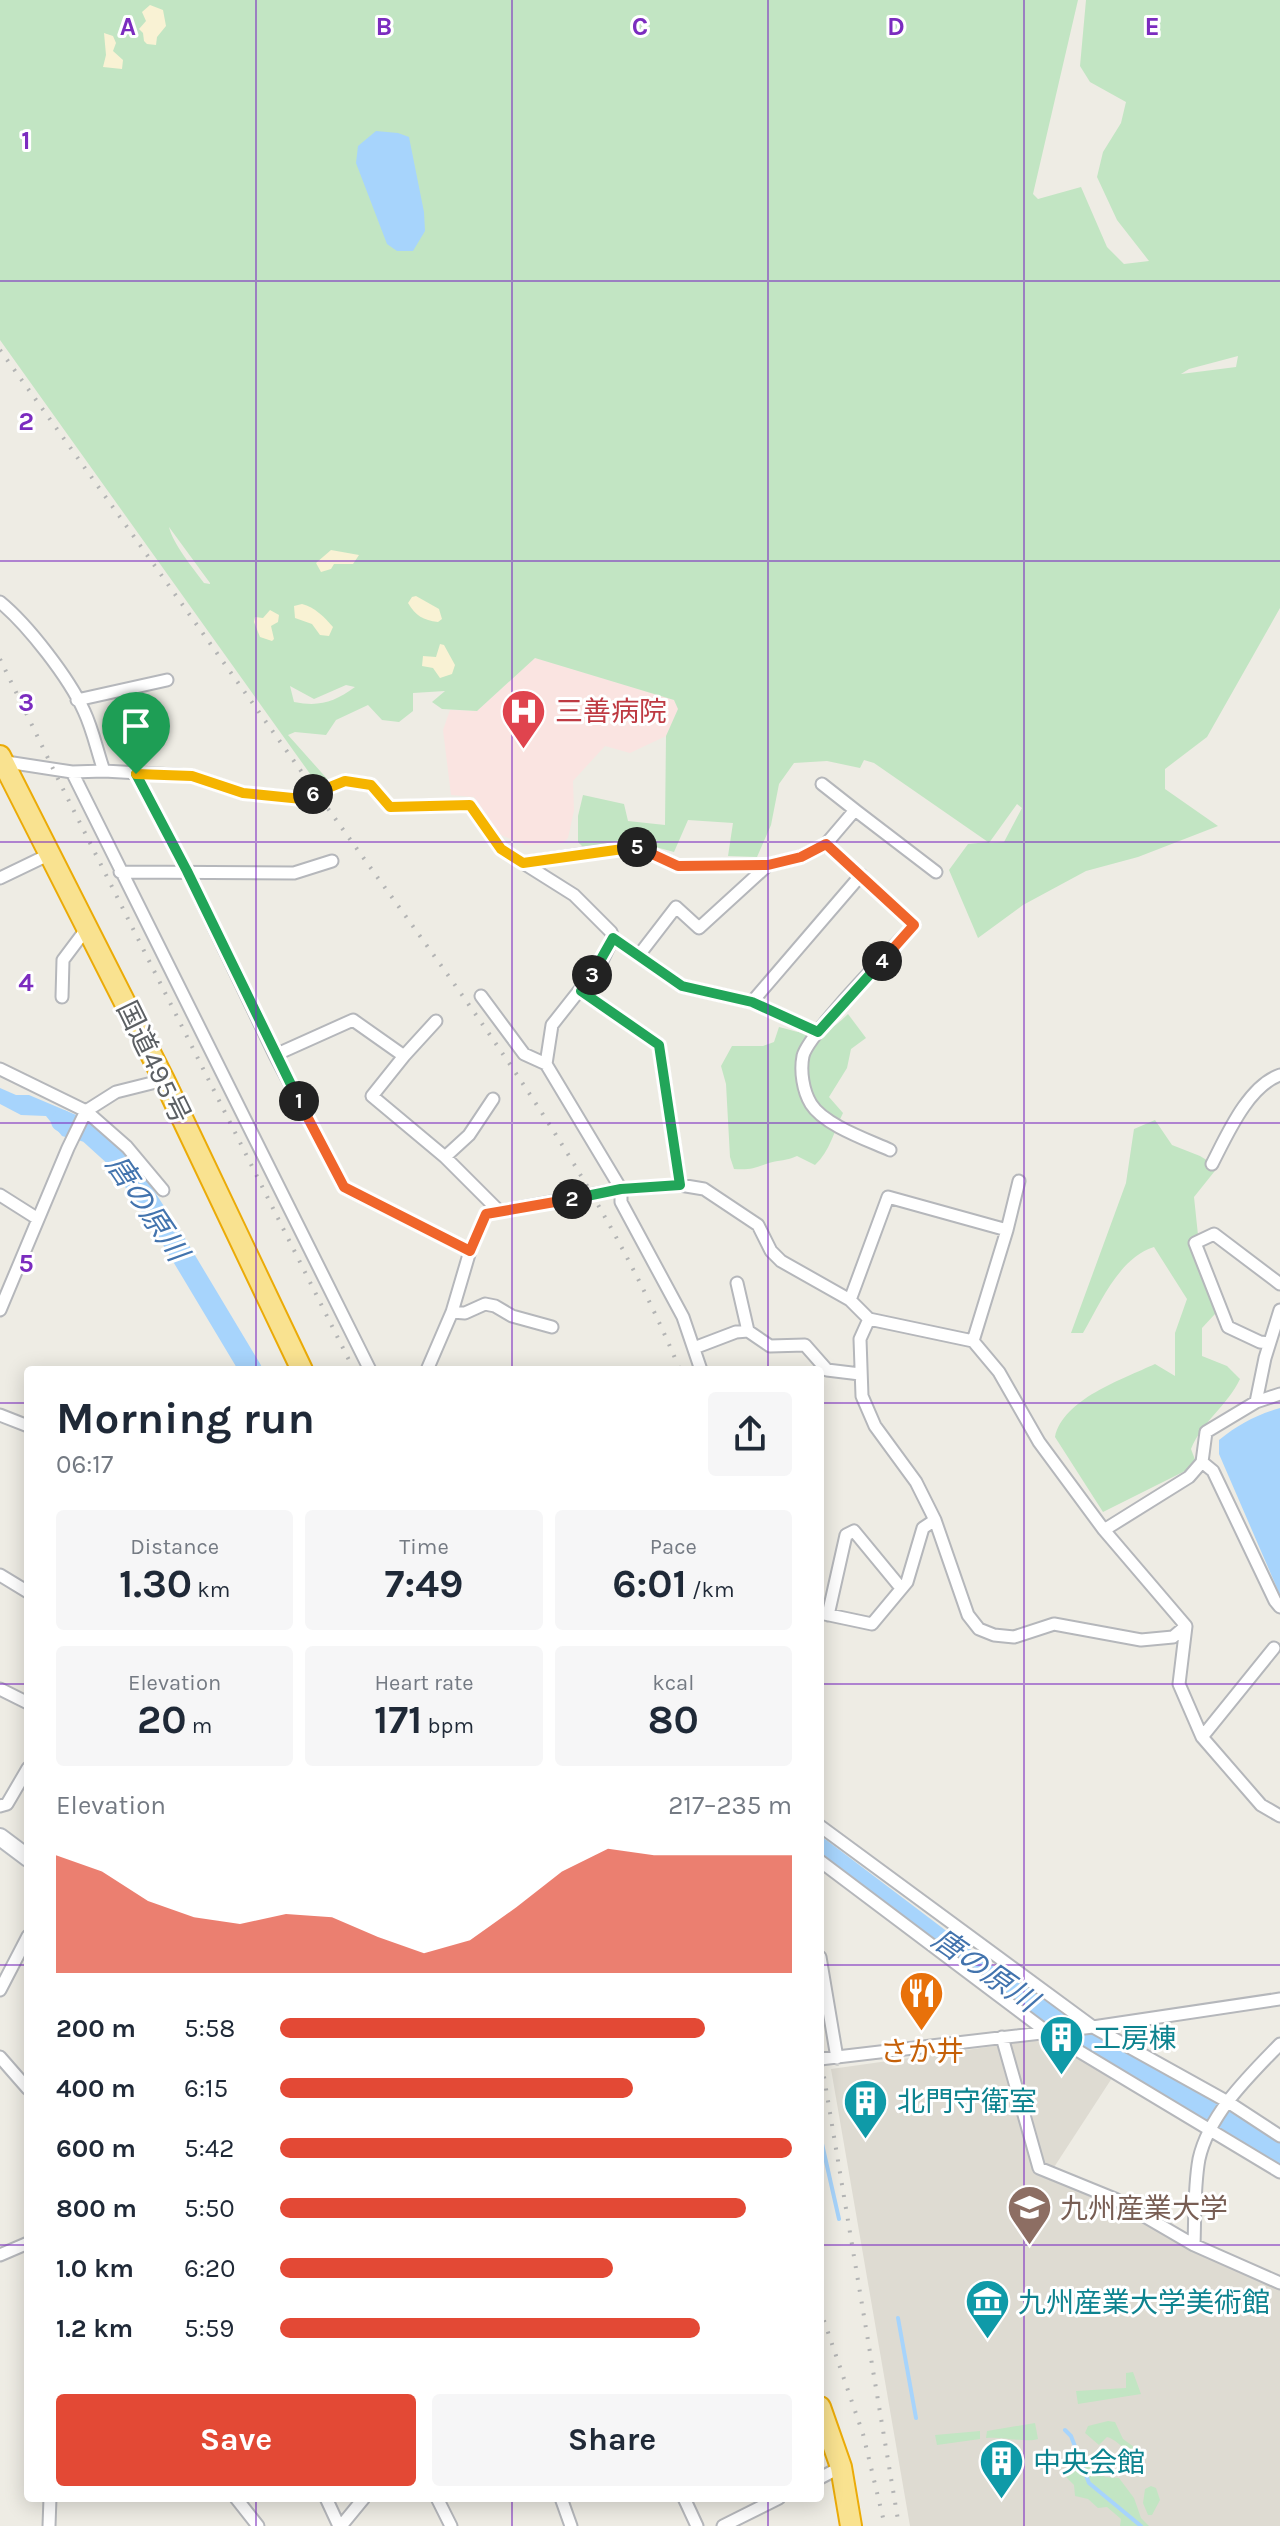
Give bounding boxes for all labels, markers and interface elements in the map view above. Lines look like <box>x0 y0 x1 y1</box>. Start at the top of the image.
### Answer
text: A <box>120 11 136 42</box>
text: B <box>376 11 392 42</box>
text: C <box>632 11 648 42</box>
text: D <box>887 11 905 42</box>
text: E <box>1144 11 1160 42</box>
text: 1 <box>21 125 31 156</box>
text: 2 <box>18 406 34 437</box>
text: 3 <box>18 687 34 718</box>
hospital icon: 三善病院 <box>500 687 548 750</box>
pin <box>102 692 170 774</box>
place label: 三善病院 <box>555 695 667 728</box>
icon: arrive <box>114 704 158 748</box>
pin: 6 <box>293 774 333 814</box>
text: 6 <box>306 781 320 807</box>
pin: 5 <box>617 827 657 867</box>
text: 5 <box>631 834 643 860</box>
pin: 4 <box>862 941 902 981</box>
text: 4 <box>875 948 889 974</box>
pin: 3 <box>572 955 612 995</box>
text: 3 <box>585 962 599 988</box>
text: 4 <box>18 967 34 998</box>
street label: 国道495号 <box>110 996 198 1128</box>
pin: 1 <box>279 1081 319 1121</box>
text: 1 <box>295 1088 303 1114</box>
water label: 唐の原川 <box>99 1148 197 1270</box>
pin: 2 <box>552 1179 592 1219</box>
text: 2 <box>565 1186 579 1212</box>
text: 5 <box>18 1248 34 1279</box>
button: share <box>708 1392 792 1476</box>
text: Morning run <box>56 1393 315 1444</box>
text: 06:17 <box>56 1449 113 1480</box>
text: Distance <box>130 1534 219 1560</box>
text: Time <box>399 1534 449 1560</box>
text: Pace <box>650 1534 697 1560</box>
text: 1.30 <box>119 1560 192 1607</box>
text: 7:49 <box>385 1560 463 1607</box>
text: 6:01 <box>612 1560 687 1607</box>
text: km <box>192 1577 230 1603</box>
text: /km <box>687 1577 734 1603</box>
text: Elevation <box>128 1670 221 1696</box>
text: Heart rate <box>374 1670 474 1696</box>
text: kcal <box>652 1670 694 1696</box>
text: 20 <box>137 1696 187 1743</box>
text: 171 <box>374 1696 422 1743</box>
text: 80 <box>648 1696 699 1743</box>
text: m <box>187 1713 212 1739</box>
text: bpm <box>422 1713 474 1739</box>
text: Elevation <box>56 1790 166 1821</box>
text: 217–235 m <box>668 1790 792 1821</box>
water label: 唐の原川 <box>926 1921 1047 2021</box>
restaurant icon: さか井 <box>898 1970 946 2033</box>
text: 200 m <box>56 2013 136 2044</box>
text: 5:58 <box>184 2013 235 2044</box>
building icon: 工房棟 <box>1038 2014 1086 2077</box>
place label: 工房棟 <box>1093 2022 1177 2055</box>
place label: さか井 <box>880 2035 964 2068</box>
text: 400 m <box>56 2073 136 2104</box>
text: 6:15 <box>184 2073 228 2104</box>
building icon: 北門守衛室 <box>842 2077 890 2140</box>
place label: 北門守衛室 <box>897 2085 1037 2118</box>
text: 600 m <box>56 2133 136 2164</box>
text: 5:42 <box>184 2133 234 2164</box>
school or university icon: 九州産業大学 <box>1005 2184 1053 2247</box>
place label: 九州産業大学 <box>1060 2192 1228 2225</box>
text: 800 m <box>56 2193 137 2224</box>
text: 5:50 <box>184 2193 235 2224</box>
text: 1.0 km <box>56 2253 134 2284</box>
text: 6:20 <box>184 2253 235 2284</box>
museum icon: 九州産業大学美術館 <box>963 2278 1011 2341</box>
place label: 九州産業大学美術館 <box>1018 2286 1270 2319</box>
text: 1.2 km <box>56 2313 133 2344</box>
text: 5:59 <box>184 2313 234 2344</box>
button: Save <box>56 2394 416 2486</box>
button: Share <box>432 2394 792 2486</box>
building icon: 中央会館 <box>978 2438 1026 2501</box>
place label: 中央会館 <box>1033 2446 1145 2479</box>

